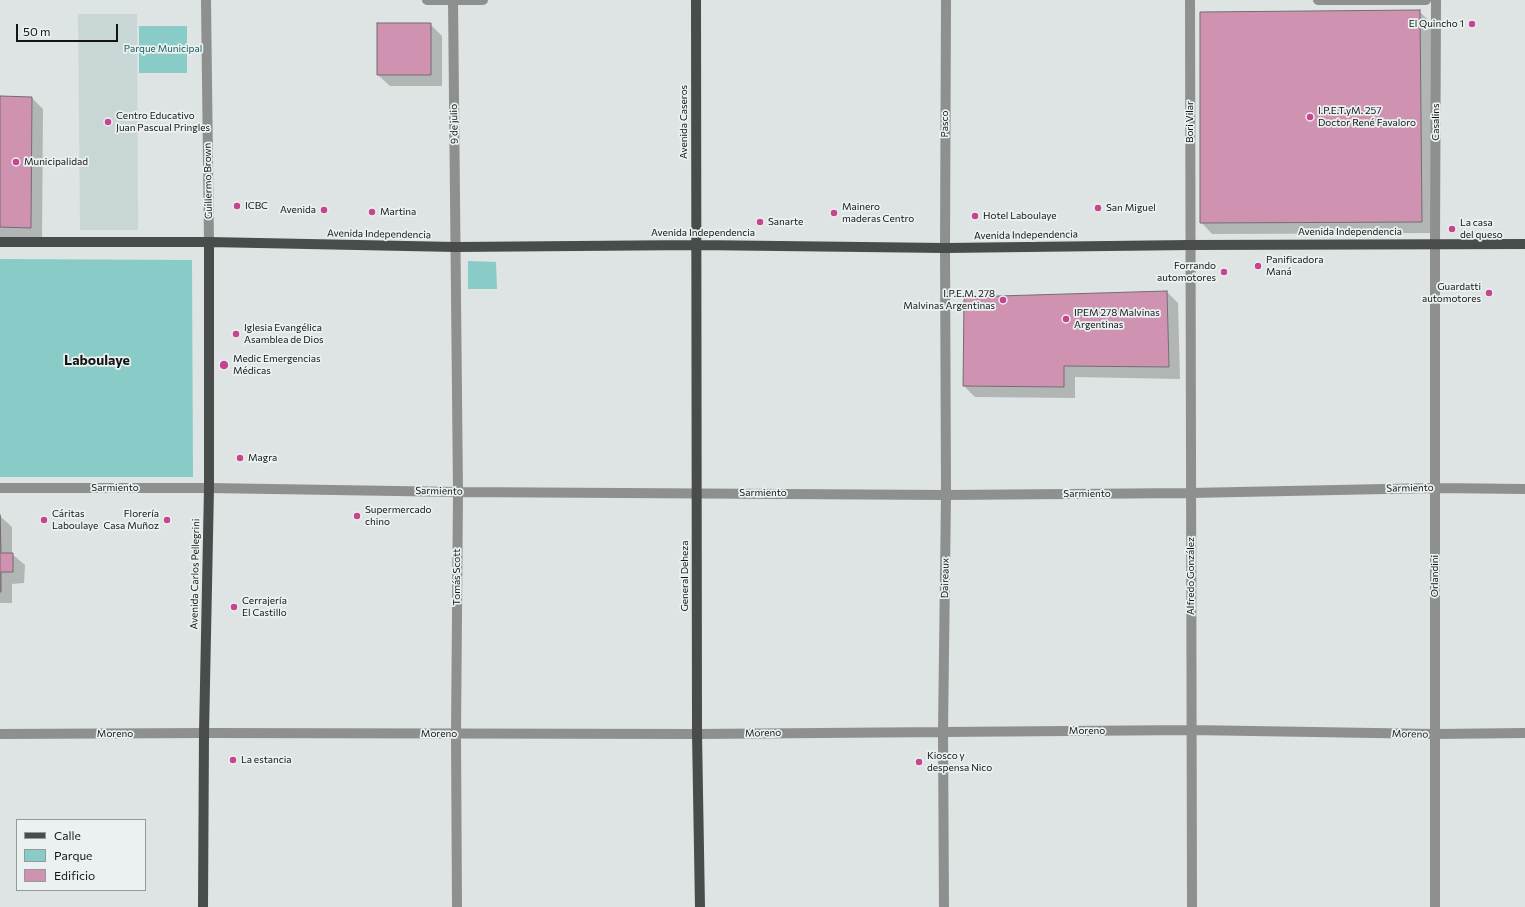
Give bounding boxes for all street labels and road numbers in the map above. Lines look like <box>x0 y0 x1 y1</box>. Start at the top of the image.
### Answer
street label: Avenida Caseros <box>678 85 690 159</box>
street label: Bori Vilar <box>1184 101 1196 143</box>
street label: Casalins <box>1430 103 1442 141</box>
street label: 9 de julio <box>448 104 460 144</box>
street label: Pasco <box>939 111 951 137</box>
street label: Guillermo Brown <box>201 143 215 219</box>
street label: Avenida Independencia <box>1298 226 1402 238</box>
street label: Avenida Independencia <box>327 227 431 241</box>
street label: Avenida Independencia <box>651 227 755 239</box>
street label: Avenida Independencia <box>974 228 1078 242</box>
street label: Sarmiento <box>91 482 139 494</box>
street label: Sarmiento <box>1386 482 1434 494</box>
street label: Sarmiento <box>415 485 463 497</box>
street label: Sarmiento <box>739 487 787 499</box>
street label: Sarmiento <box>1063 488 1111 500</box>
street label: Avenida Carlos Pellegrini <box>188 518 202 630</box>
street label: Alfredo González <box>1185 537 1197 615</box>
street label: General Deheza <box>679 540 691 612</box>
street label: Tomás Scott <box>451 549 463 605</box>
street label: Orlandini <box>1429 555 1441 597</box>
street label: Daireaux <box>939 558 951 598</box>
street label: Moreno <box>1069 725 1105 737</box>
street label: Moreno <box>745 727 781 739</box>
street label: Moreno <box>97 728 133 740</box>
street label: Moreno <box>421 728 457 740</box>
street label: Moreno <box>1392 728 1428 740</box>

